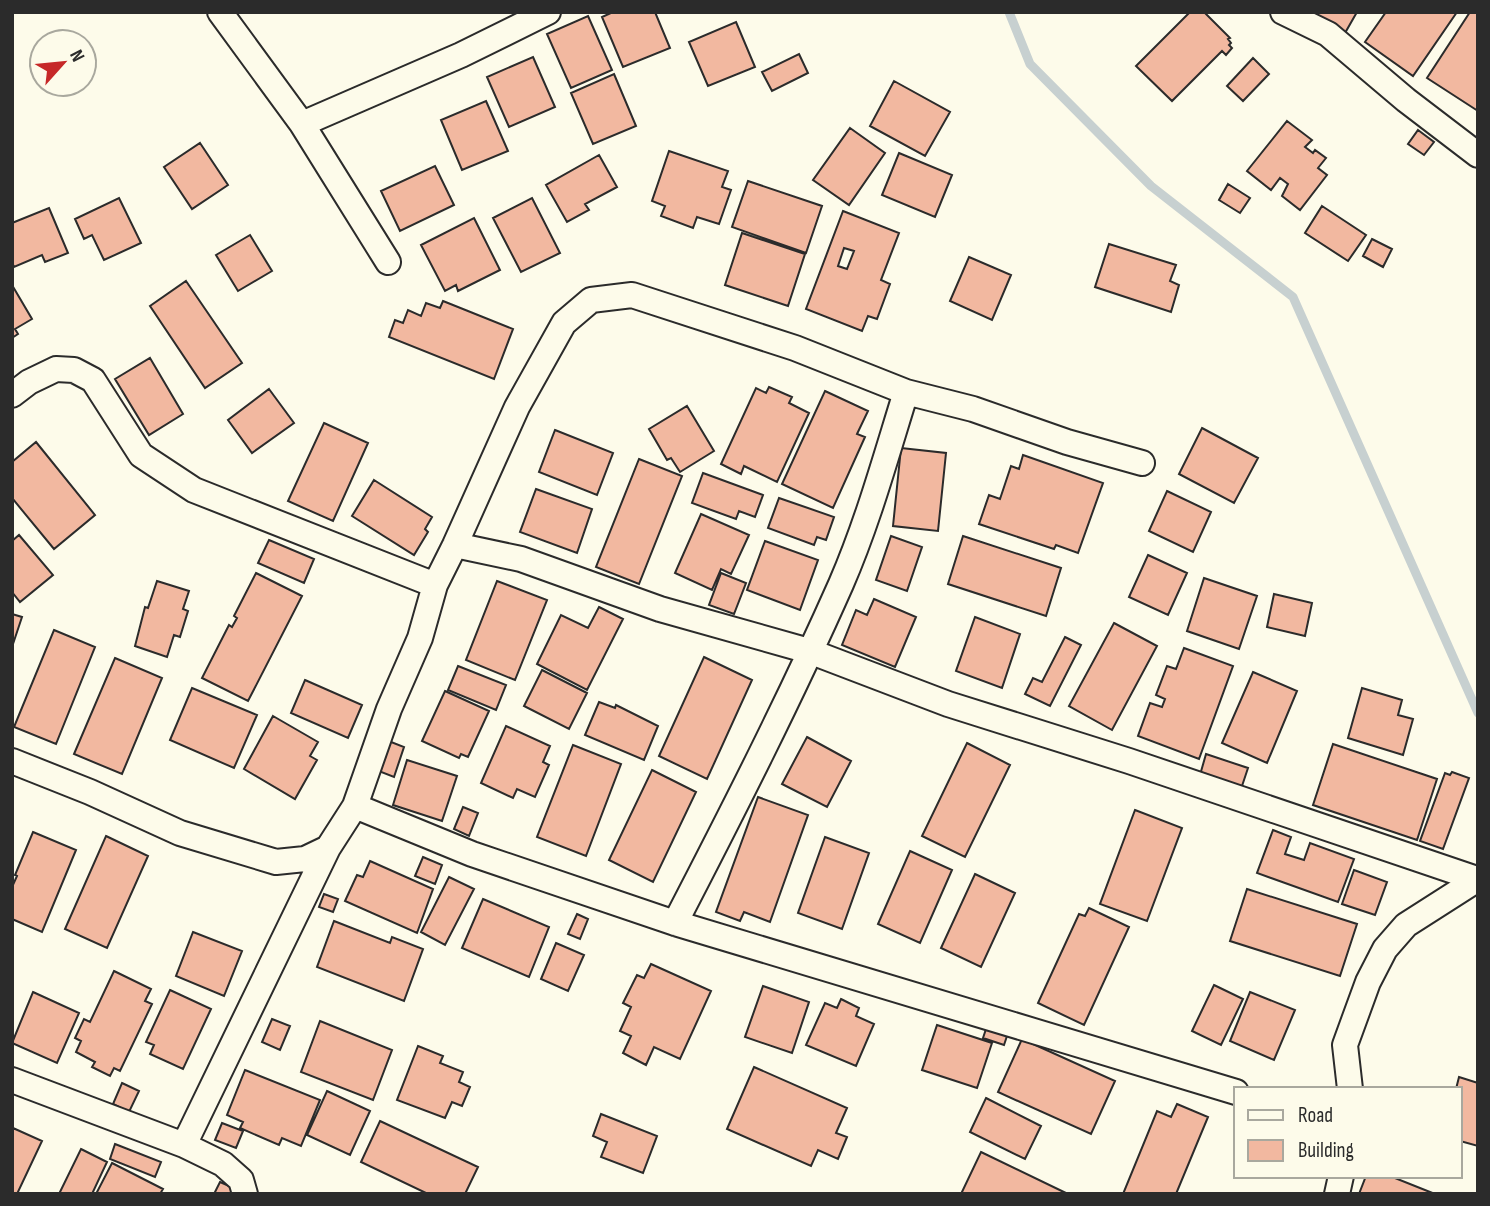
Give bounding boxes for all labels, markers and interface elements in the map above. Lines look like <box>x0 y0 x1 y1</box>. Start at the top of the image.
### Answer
north arrow <box>28 28 98 98</box>
text: N <box>64 46 89 66</box>
legend <box>1234 1087 1462 1178</box>
text: Road <box>1298 1103 1333 1128</box>
text: Building <box>1298 1138 1354 1163</box>

